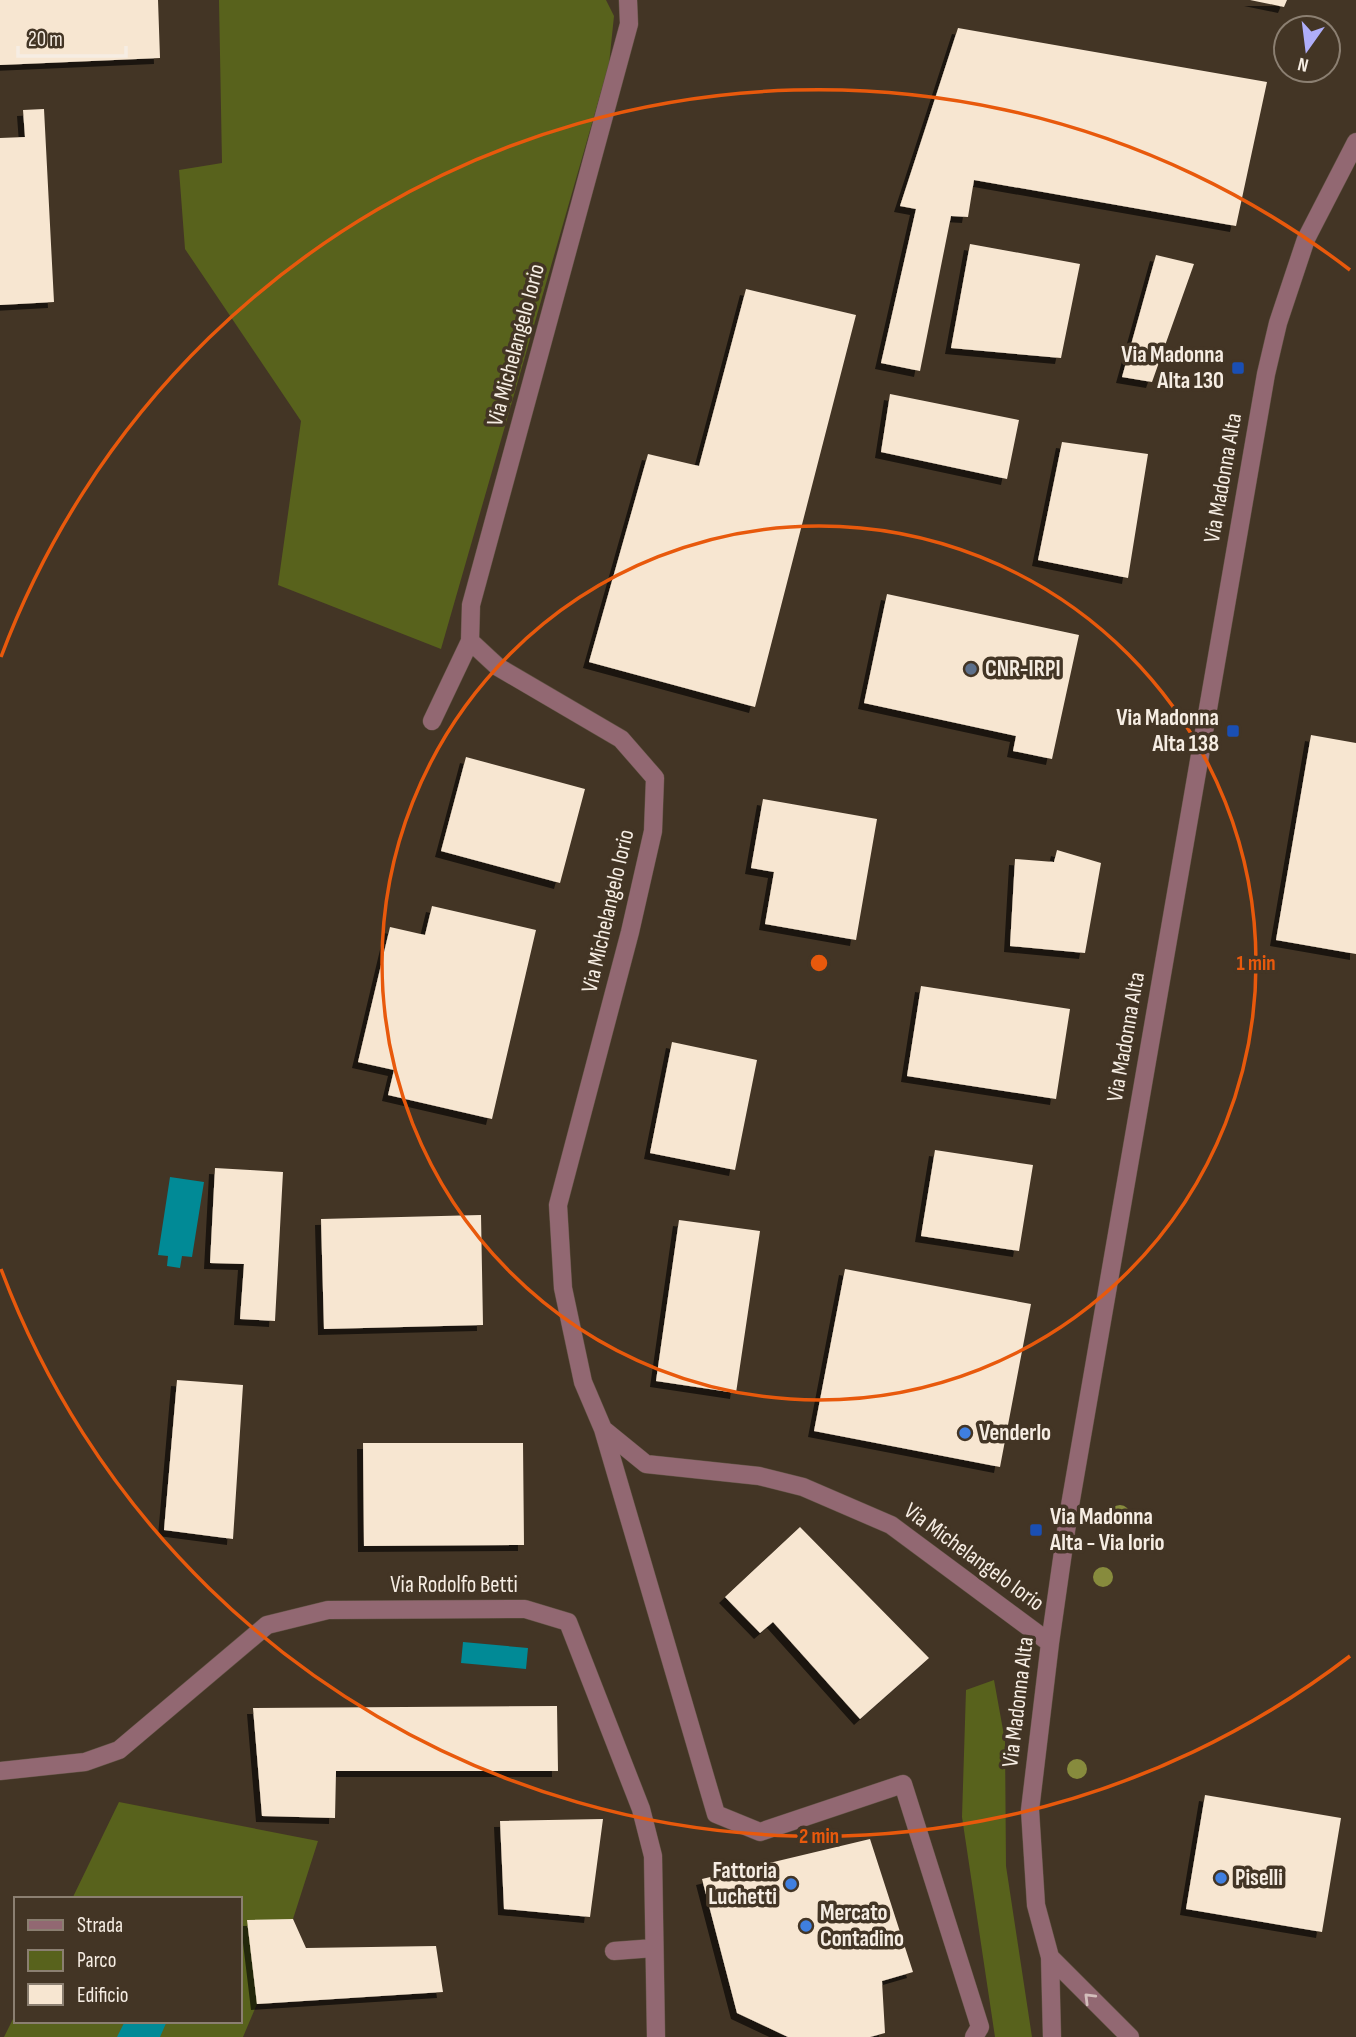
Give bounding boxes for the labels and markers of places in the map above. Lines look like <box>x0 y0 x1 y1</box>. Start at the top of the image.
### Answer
place label: Via Madonna Alta 130 <box>1121 341 1224 395</box>
marker: Via Madonna Alta 130 <box>1230 360 1246 376</box>
place label: CNR-IRPI <box>985 655 1061 683</box>
marker: CNR-IRPI <box>963 661 979 677</box>
place label: Via Madonna Alta 138 <box>1116 704 1219 758</box>
marker: Via Madonna Alta 138 <box>1225 723 1241 739</box>
centre of rings <box>807 951 831 975</box>
place label: Venderlo <box>979 1419 1051 1447</box>
marker: Venderlo <box>957 1425 973 1441</box>
place label: Via Madonna Alta - Via Iorio <box>1049 1503 1165 1557</box>
marker: Via Madonna Alta - Via Iorio <box>1028 1522 1044 1538</box>
place label: Fattoria Luchetti <box>708 1857 777 1911</box>
place label: Piselli <box>1235 1864 1283 1892</box>
marker: Piselli <box>1213 1870 1229 1886</box>
marker: Fattoria Luchetti <box>783 1876 799 1892</box>
place label: Mercato Contadino <box>820 1899 904 1953</box>
marker: Mercato Contadino <box>798 1918 814 1934</box>

